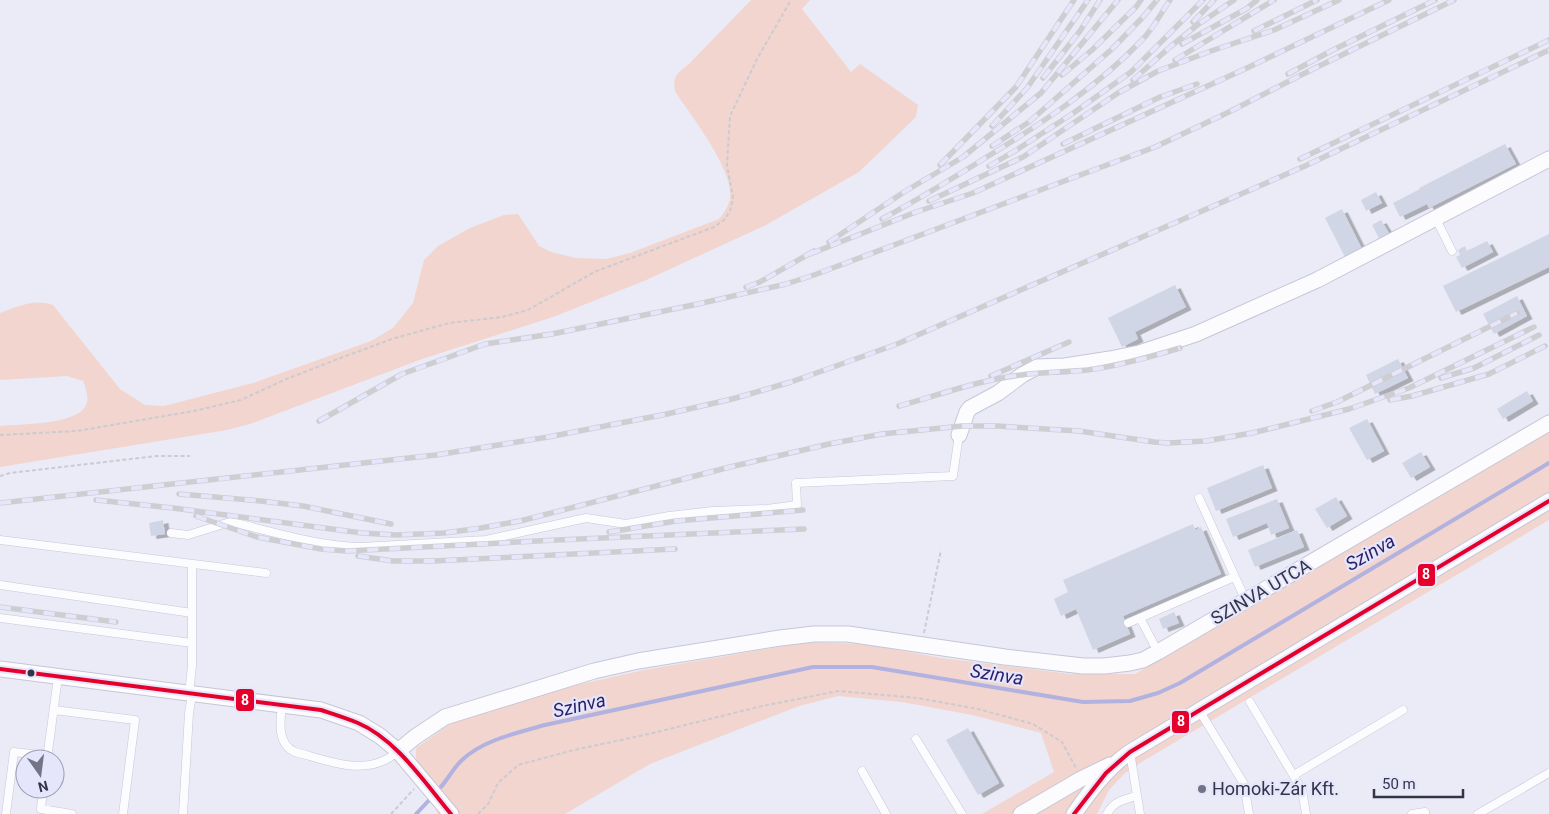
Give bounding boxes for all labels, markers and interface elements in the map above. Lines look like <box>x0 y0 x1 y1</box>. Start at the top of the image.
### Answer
water label: Szinva <box>1341 529 1399 576</box>
street label: SZINVA UTCA <box>1207 554 1315 629</box>
line badge: 8 <box>1417 563 1436 587</box>
text: 8 <box>1422 566 1430 582</box>
water label: Szinva <box>969 659 1025 690</box>
unlabelled marker <box>26 668 36 678</box>
line badge: 8 <box>235 688 255 712</box>
water label: Szinva <box>550 688 608 723</box>
text: 8 <box>241 692 249 708</box>
line badge: 8 <box>1171 710 1190 734</box>
text: 8 <box>1177 713 1185 729</box>
north arrow <box>15 749 65 799</box>
scale bar <box>1374 766 1463 798</box>
text: 50 m <box>1382 775 1416 793</box>
text: N <box>36 778 50 796</box>
place label: Homoki-Zár Kft. <box>1212 778 1339 799</box>
marker: Homoki-Zár Kft. <box>1196 783 1208 795</box>

